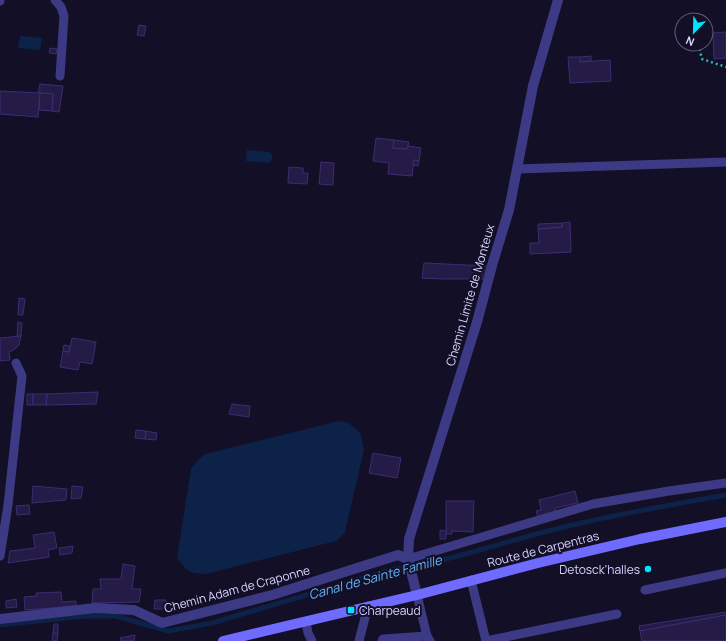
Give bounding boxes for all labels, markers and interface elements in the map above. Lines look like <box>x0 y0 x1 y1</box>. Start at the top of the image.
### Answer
north arrow <box>674 12 714 52</box>
text: N <box>683 33 696 50</box>
street label: Chemin Limite de Monteux <box>442 221 499 368</box>
street label: Route de Carpentras <box>485 527 601 571</box>
water label: Canal de Sainte Famille <box>306 550 445 603</box>
street label: Chemin Adam de Craponne <box>162 561 312 617</box>
place label: Detosck'halles <box>559 561 640 578</box>
marker: Detosck'halles <box>643 564 653 574</box>
place label: Charpeaud <box>359 602 421 619</box>
marker: Charpeaud <box>346 605 356 615</box>

